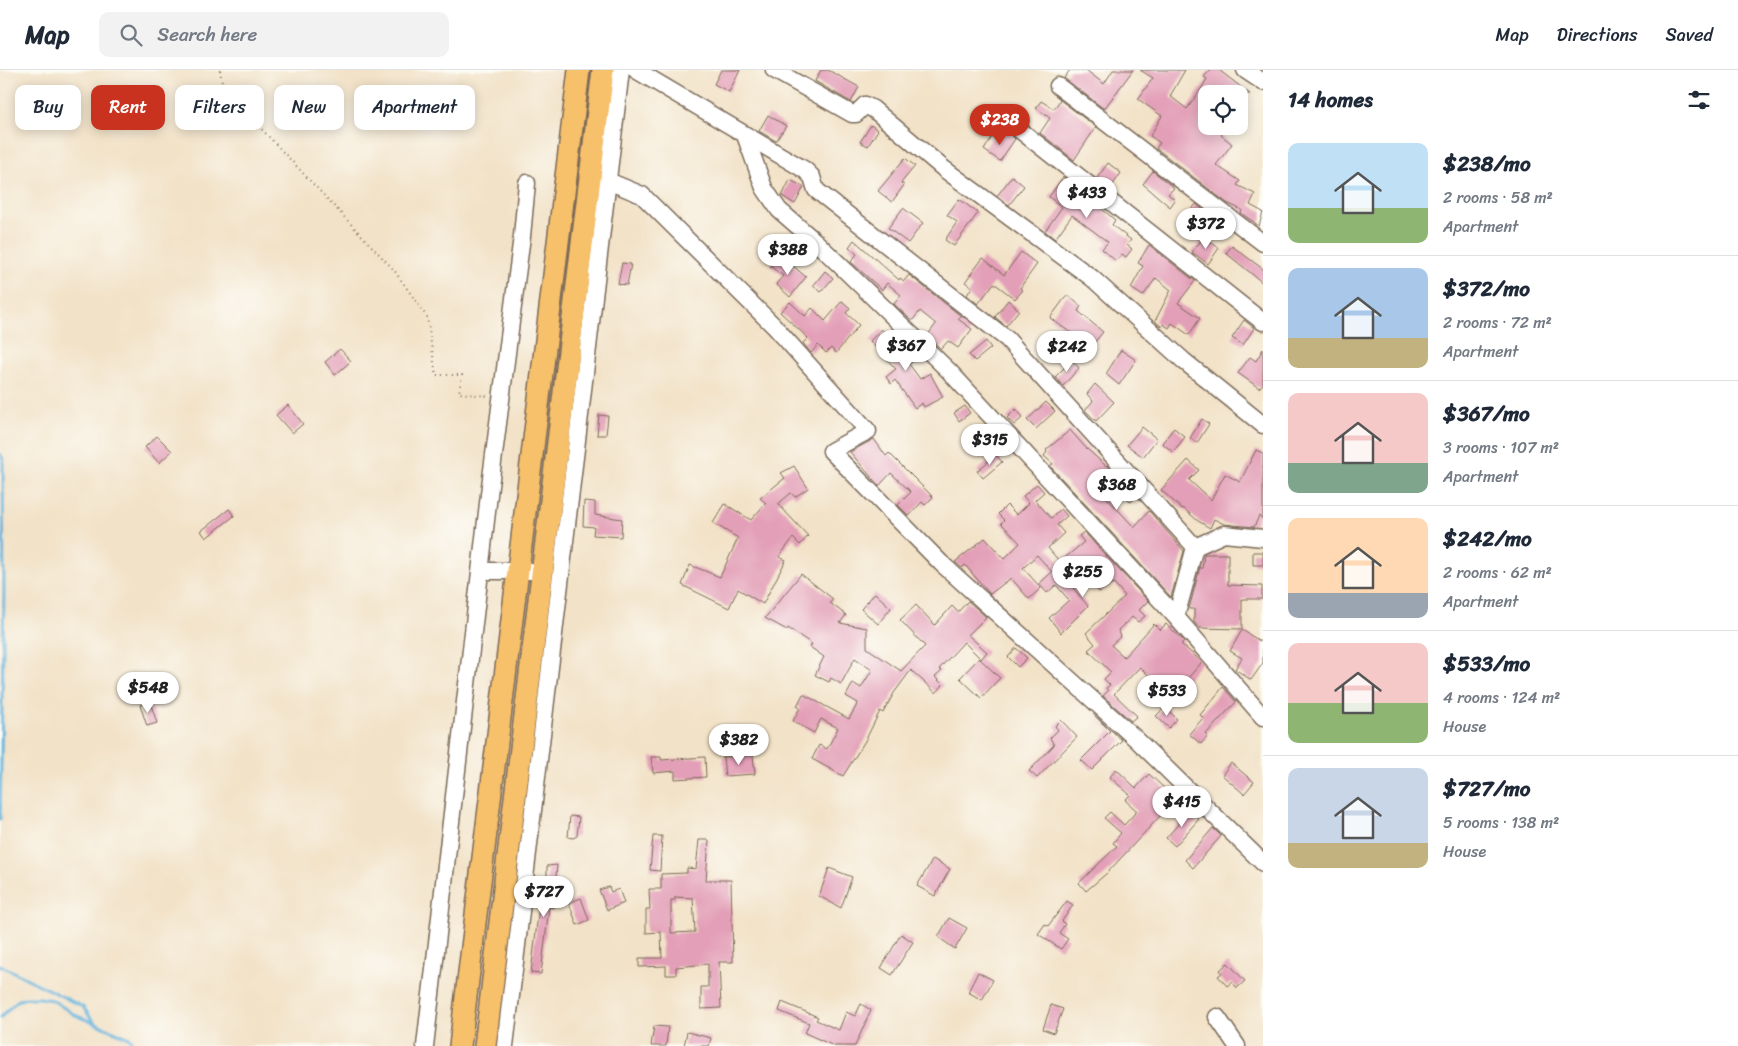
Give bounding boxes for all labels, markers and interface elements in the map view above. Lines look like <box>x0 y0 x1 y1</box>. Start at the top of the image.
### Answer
search box <box>99 12 449 57</box>
text: Map <box>25 14 69 56</box>
text: Search here <box>157 18 257 51</box>
text: Map <box>1496 19 1529 51</box>
text: Directions <box>1557 19 1638 51</box>
text: Saved <box>1666 19 1713 51</box>
icon: search <box>117 21 145 49</box>
text: 14 homes <box>1288 81 1373 119</box>
chip: Buy <box>15 85 81 130</box>
chip: Rent <box>91 85 165 130</box>
chip: Filters <box>175 85 264 130</box>
chip: New <box>274 85 344 130</box>
chip: Apartment <box>354 85 475 130</box>
map controls <box>1198 85 1248 135</box>
button: locate <box>1198 85 1248 135</box>
icon: filters <box>1685 86 1713 114</box>
pin: $238 <box>970 104 1030 146</box>
text: $238 <box>981 105 1019 134</box>
text: $238/mo <box>1443 145 1531 183</box>
icon: home <box>1328 163 1388 223</box>
pin: $433 <box>1057 176 1117 219</box>
text: $433 <box>1068 178 1106 207</box>
text: 2 rooms · 58 m² <box>1443 183 1553 212</box>
pin: $372 <box>1176 208 1236 250</box>
text: $372 <box>1187 209 1225 238</box>
text: Apartment <box>1443 212 1519 241</box>
pin: $388 <box>758 234 818 276</box>
text: $388 <box>769 235 807 264</box>
text: $372/mo <box>1443 270 1530 308</box>
icon: home <box>1328 288 1388 348</box>
text: 2 rooms · 72 m² <box>1443 308 1552 337</box>
pin: $367 <box>876 330 936 372</box>
pin: $242 <box>1037 330 1097 373</box>
text: $367 <box>887 331 925 360</box>
text: $242 <box>1047 332 1087 361</box>
text: Apartment <box>1443 337 1519 366</box>
text: $367/mo <box>1443 395 1530 433</box>
icon: home <box>1328 413 1388 473</box>
pin: $315 <box>960 424 1020 466</box>
text: $315 <box>972 425 1008 454</box>
text: 3 rooms · 107 m² <box>1443 433 1559 462</box>
text: Apartment <box>1443 462 1519 491</box>
pin: $368 <box>1087 468 1147 511</box>
text: $368 <box>1098 470 1136 499</box>
text: $242/mo <box>1443 520 1532 558</box>
icon: home <box>1328 538 1388 598</box>
pin: $255 <box>1053 556 1113 598</box>
text: $255 <box>1063 557 1103 586</box>
text: 2 rooms · 62 m² <box>1443 558 1552 587</box>
text: Apartment <box>1443 587 1519 616</box>
text: $533/mo <box>1443 645 1530 683</box>
icon: home <box>1328 663 1388 723</box>
pin: $548 <box>118 672 178 714</box>
text: $548 <box>128 673 168 702</box>
pin: $533 <box>1137 674 1197 717</box>
text: $533 <box>1148 676 1186 705</box>
text: 4 rooms · 124 m² <box>1443 683 1560 712</box>
text: House <box>1443 712 1486 741</box>
pin: $382 <box>709 724 769 766</box>
text: $382 <box>720 725 758 754</box>
text: $727/mo <box>1443 770 1530 808</box>
pin: $415 <box>1152 786 1212 828</box>
text: $415 <box>1163 787 1201 816</box>
icon: home <box>1328 788 1388 848</box>
text: 5 rooms · 138 m² <box>1443 808 1559 837</box>
text: House <box>1443 837 1486 866</box>
pin: $727 <box>514 876 574 918</box>
text: $727 <box>525 877 563 906</box>

